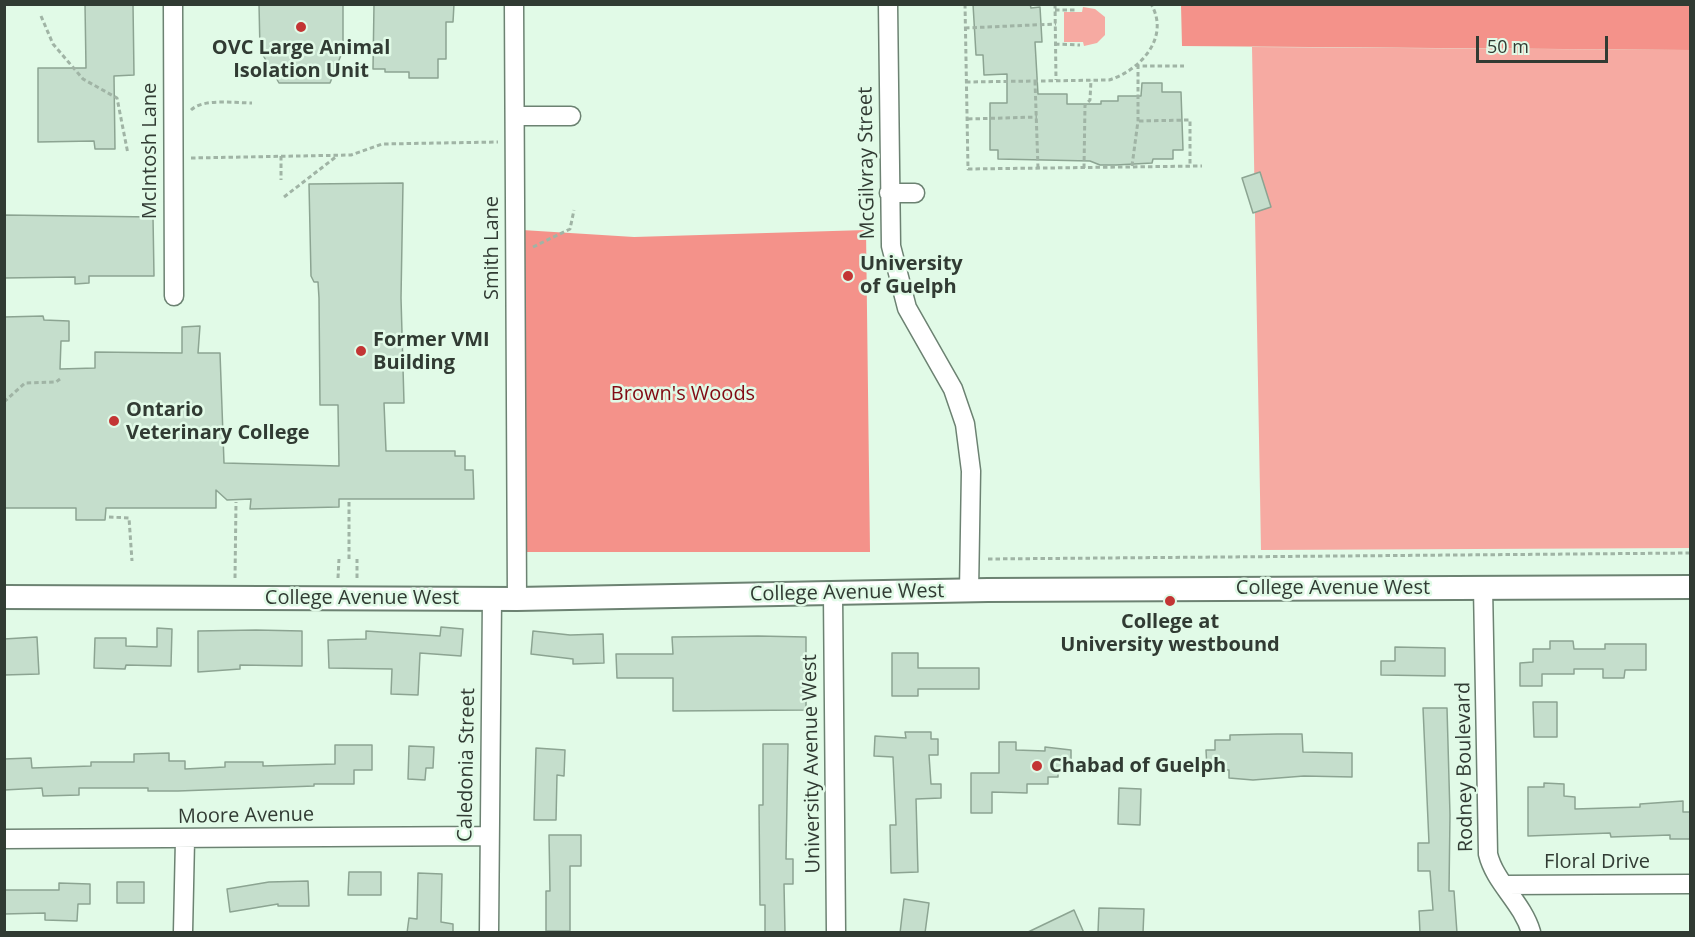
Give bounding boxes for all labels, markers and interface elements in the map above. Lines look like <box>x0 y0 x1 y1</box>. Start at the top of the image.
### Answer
marker: OVC Large Animal Isolation Unit <box>294 20 308 34</box>
scale bar <box>1479 24 1611 62</box>
text: 50 m <box>1487 34 1529 58</box>
place label: OVC Large Animal Isolation Unit <box>212 36 390 83</box>
street label: McIntosh Lane <box>138 83 162 219</box>
street label: McGilvray Street <box>854 87 880 239</box>
street label: Smith Lane <box>480 196 504 300</box>
place label: University of Guelph <box>860 252 963 299</box>
marker: University of Guelph <box>841 269 855 283</box>
place label: Former VMI Building <box>373 328 490 375</box>
marker: Former VMI Building <box>354 344 368 358</box>
park label: Brown's Woods <box>611 382 755 406</box>
place label: Ontario Veterinary College <box>126 398 310 445</box>
marker: Ontario Veterinary College <box>107 414 121 428</box>
street label: College Avenue West <box>1236 576 1430 600</box>
street label: College Avenue West <box>750 579 944 607</box>
street label: College Avenue West <box>265 586 459 610</box>
marker: College at University westbound <box>1163 594 1177 608</box>
place label: College at University westbound <box>1060 610 1280 657</box>
street label: University Avenue West <box>798 654 826 874</box>
street label: Rodney Boulevard <box>1452 682 1478 852</box>
street label: Caledonia Street <box>454 688 480 842</box>
place label: Chabad of Guelph <box>1049 754 1226 778</box>
marker: Chabad of Guelph <box>1030 759 1044 773</box>
street label: Moore Avenue <box>178 803 314 829</box>
street label: Floral Drive <box>1544 850 1650 874</box>

